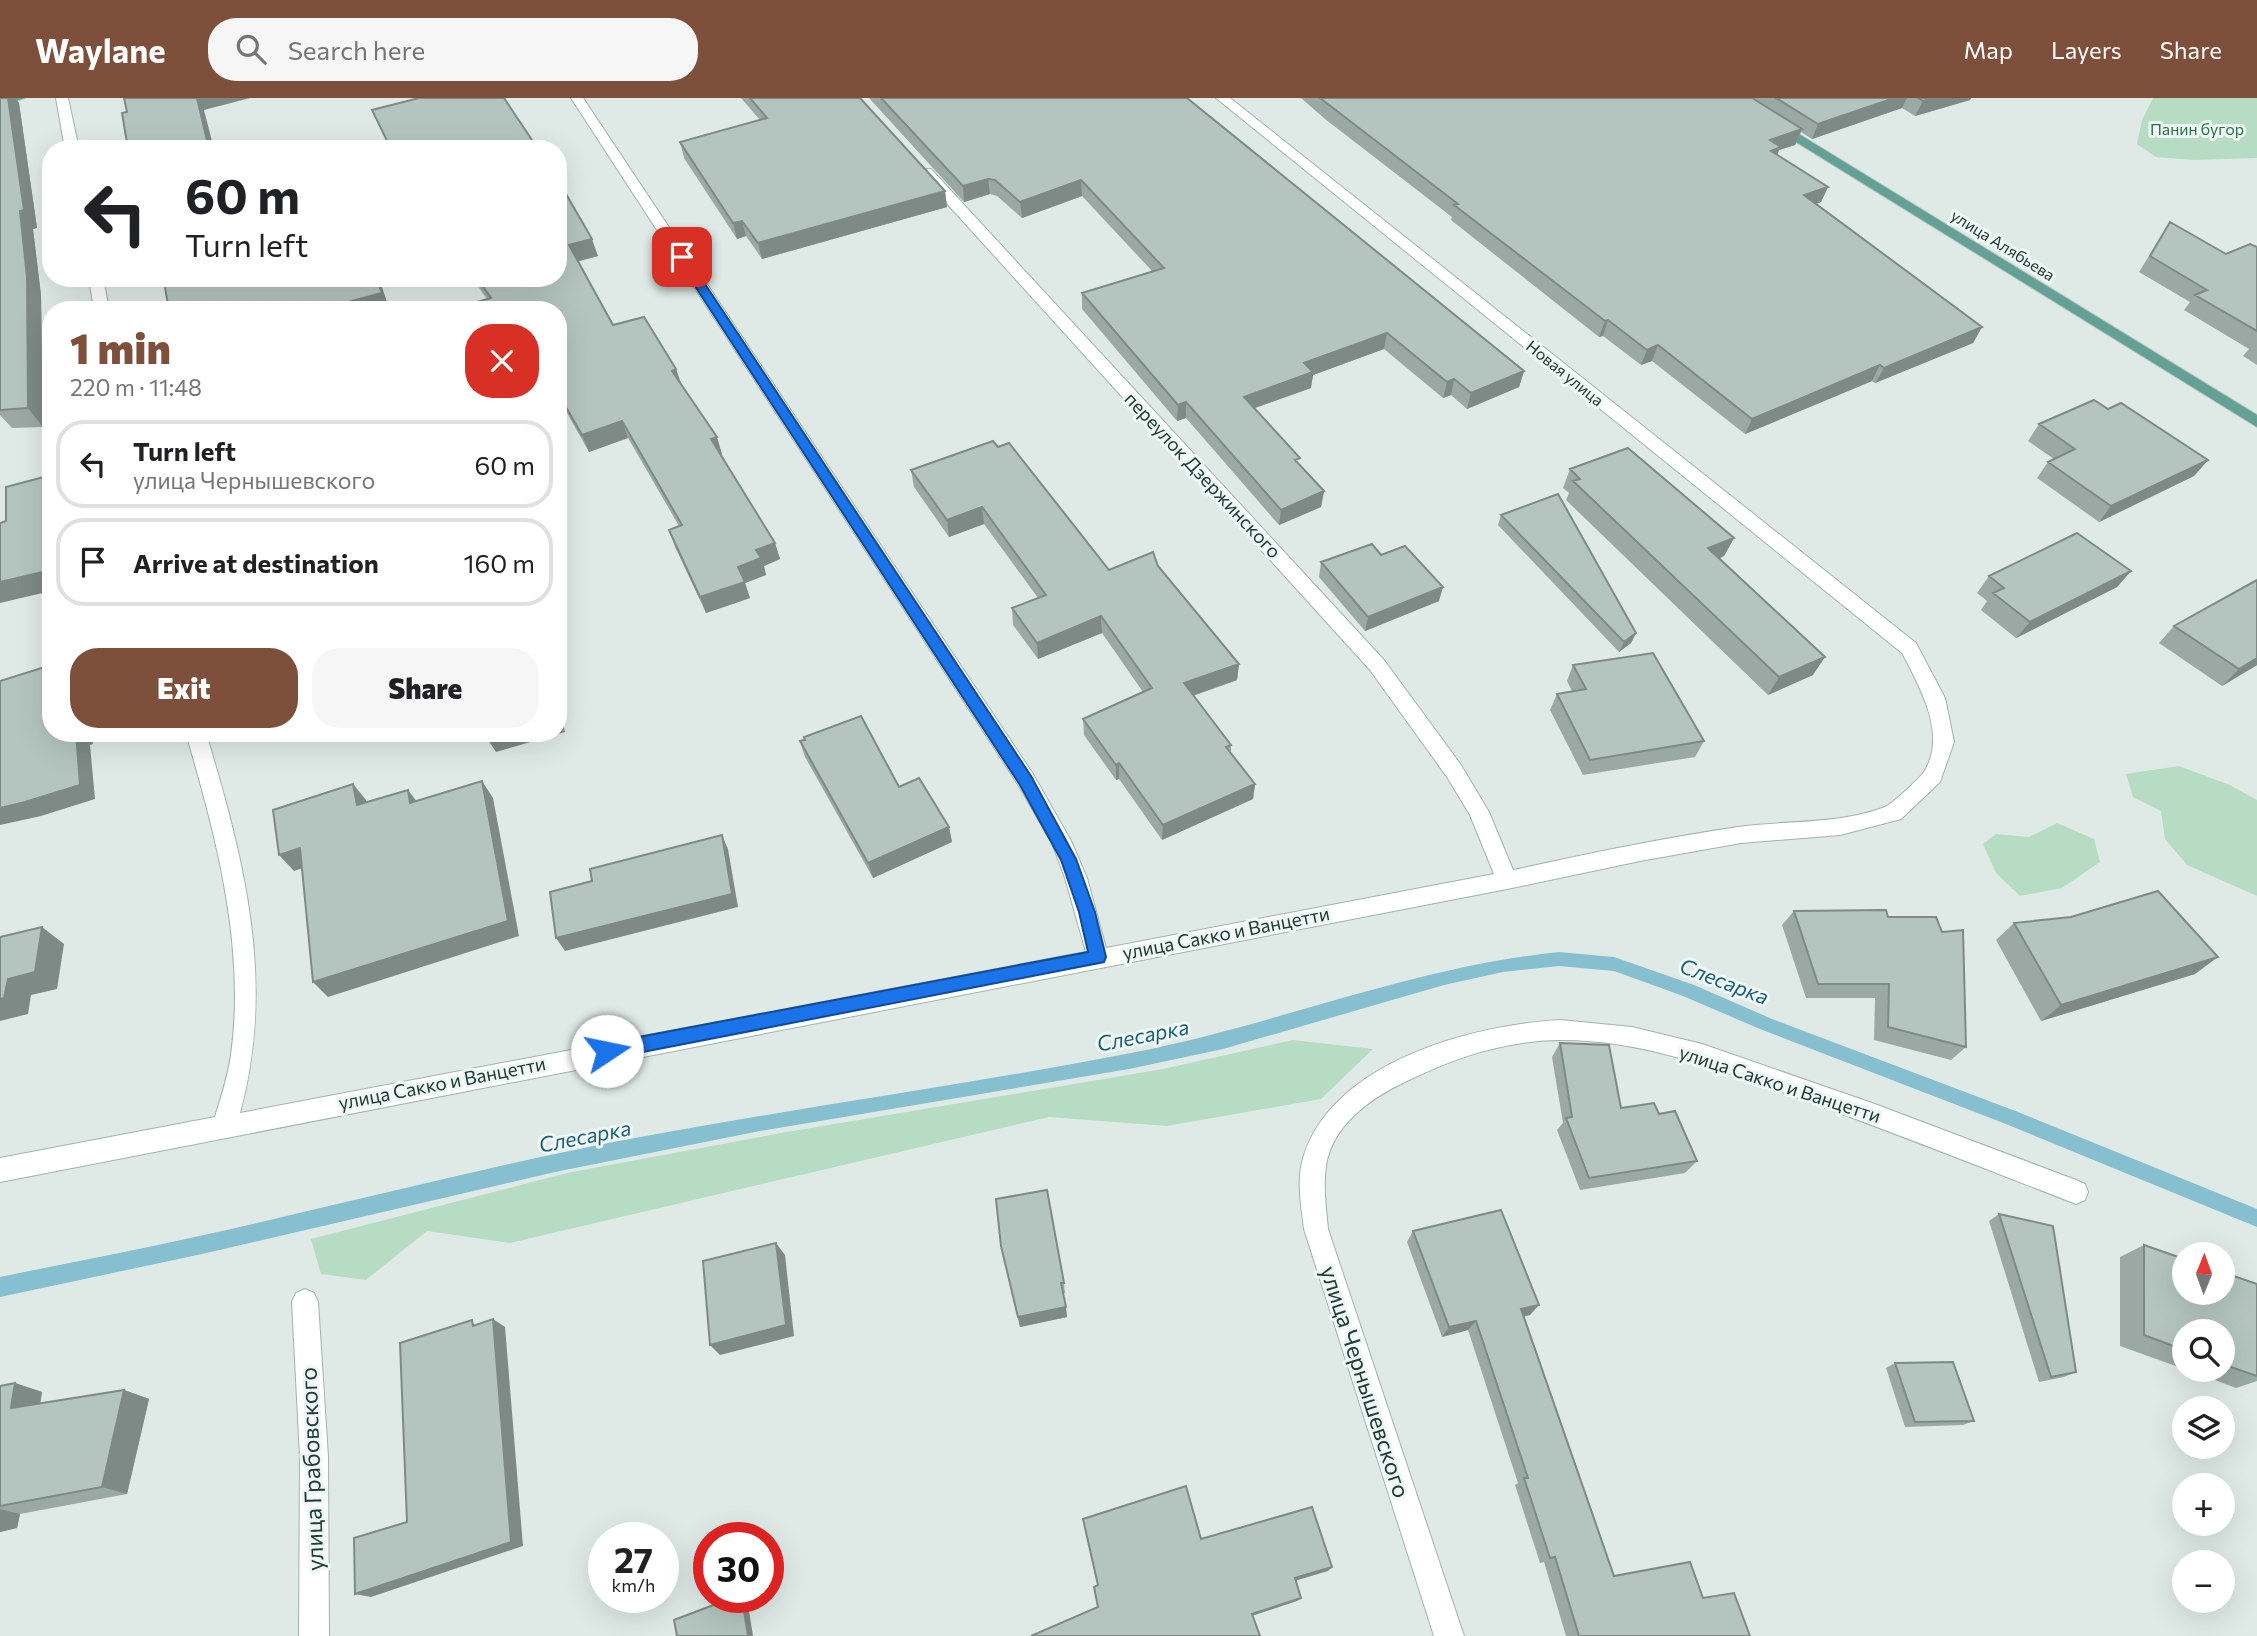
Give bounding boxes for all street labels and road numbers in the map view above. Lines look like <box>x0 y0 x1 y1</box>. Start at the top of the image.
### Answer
street label: улица Алябьева <box>1948 205 2059 284</box>
street label: Новая улица <box>1523 336 1608 409</box>
street label: переулок Дзержинского <box>1120 387 1286 562</box>
street label: улица Сакко и Ванцетти <box>1120 901 1332 964</box>
street label: улица Сакко и Ванцетти <box>1676 1040 1884 1127</box>
street label: улица Сакко и Ванцетти <box>336 1051 548 1114</box>
street label: улица Чернышевского <box>1315 1262 1417 1501</box>
street label: улица Грабовского <box>293 1366 329 1572</box>

